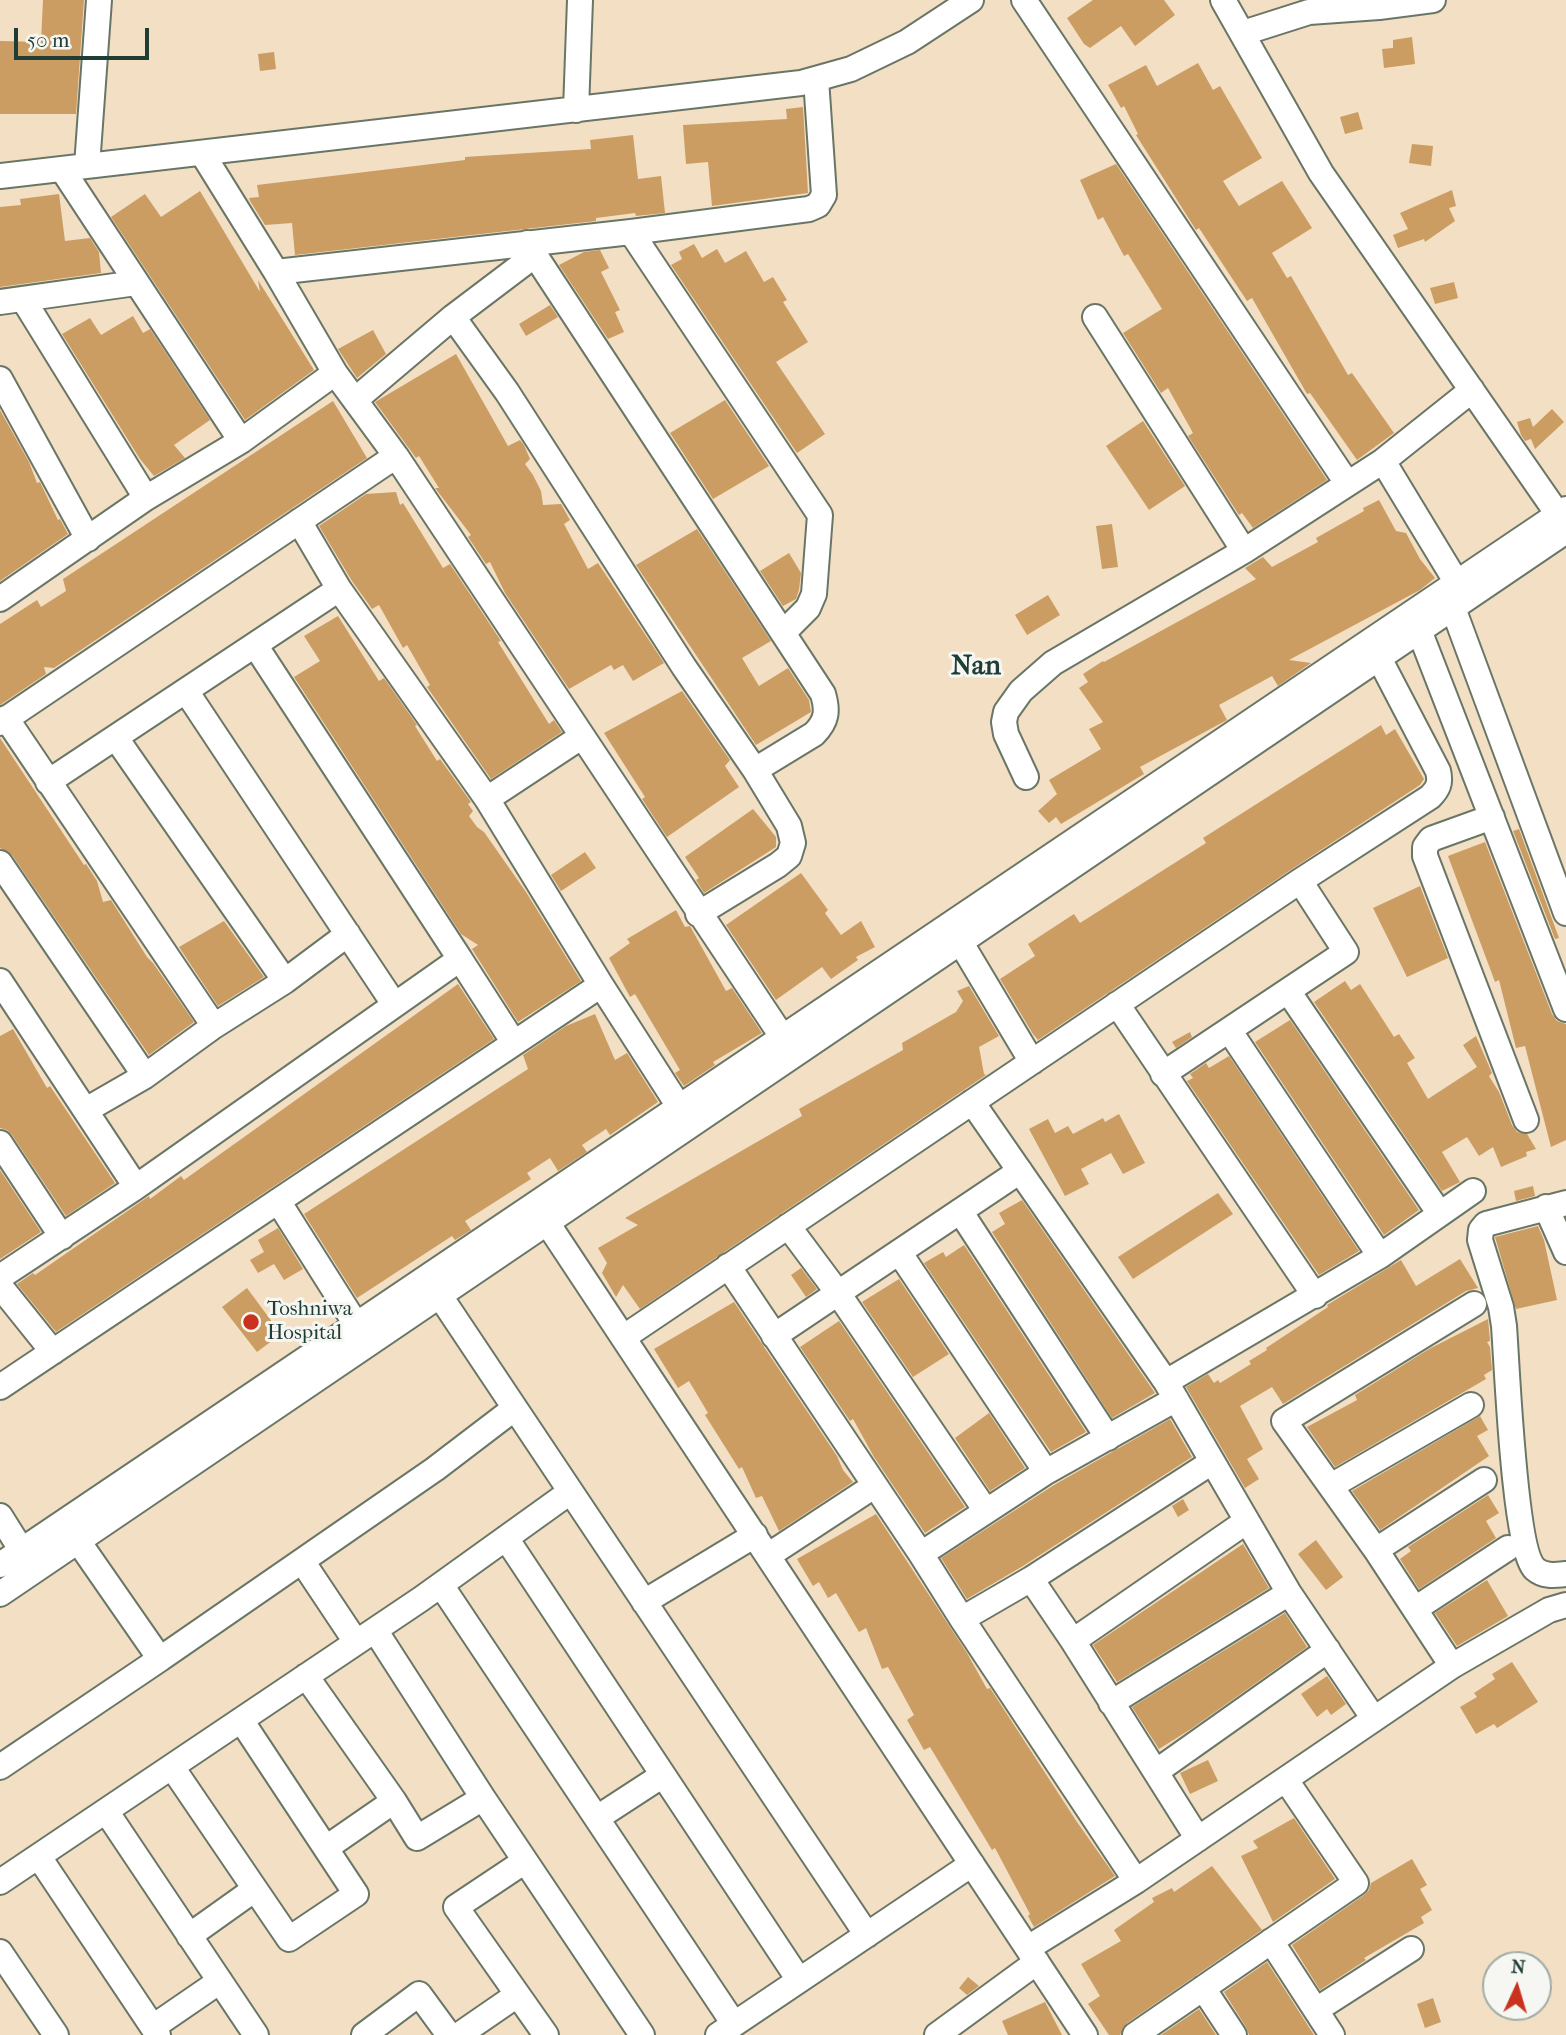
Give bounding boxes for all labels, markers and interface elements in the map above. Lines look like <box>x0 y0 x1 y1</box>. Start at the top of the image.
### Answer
scale bar <box>18 14 152 58</box>
text: 50 m <box>27 28 70 52</box>
district label: Nan <box>951 650 1001 684</box>
place label: Toshniwa Hospital <box>267 1297 353 1347</box>
marker: Toshniwa Hospital <box>241 1312 261 1332</box>
north arrow <box>1482 1951 1552 2021</box>
text: N <box>1510 1956 1526 1979</box>

